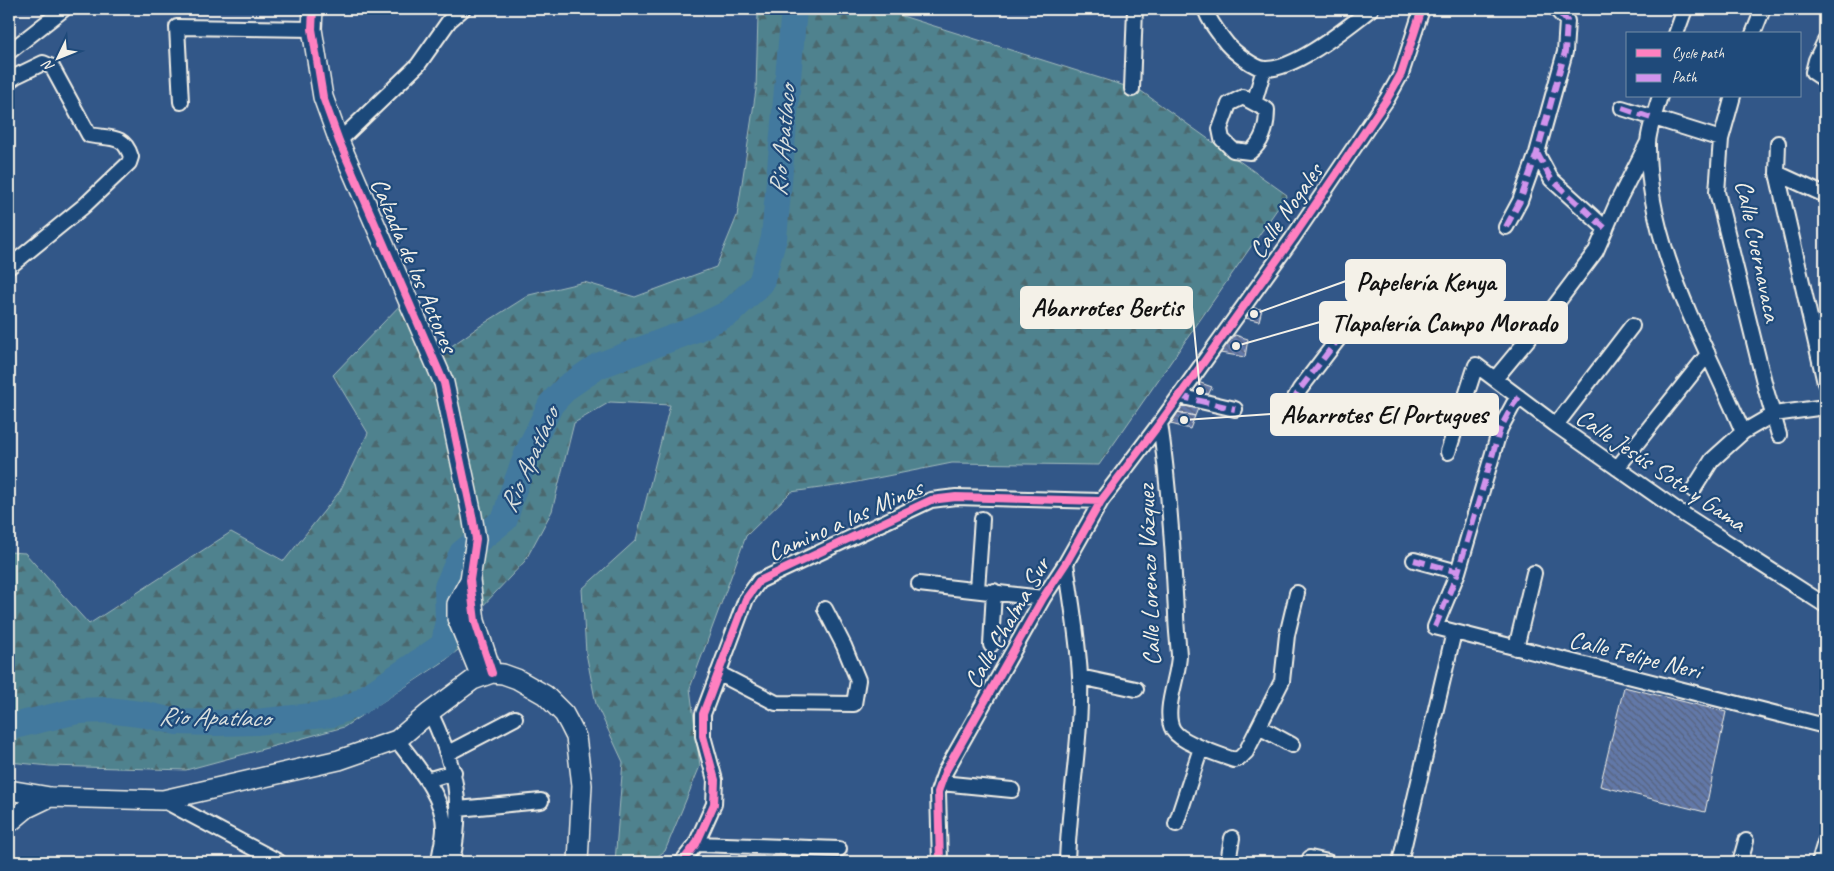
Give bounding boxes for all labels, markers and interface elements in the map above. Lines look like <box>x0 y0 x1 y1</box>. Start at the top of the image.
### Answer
north arrow <box>32 32 82 82</box>
legend <box>1626 32 1802 98</box>
text: Cycle path <box>1672 44 1724 63</box>
text: N <box>38 56 58 75</box>
text: Path <box>1672 68 1698 87</box>
water label: Rio Apatlaco <box>761 80 804 198</box>
street label: Calle Nogales <box>1242 155 1332 265</box>
street label: Calzada de los Actores <box>363 173 466 359</box>
street label: Calle Cuernavaca <box>1727 177 1789 327</box>
callout: Papelería Kenya <box>1346 260 1505 301</box>
text: Papelería Kenya <box>1356 265 1498 298</box>
callout: Abarrotes Bertis <box>1021 287 1192 328</box>
text: Abarrotes Bertis <box>1031 291 1186 324</box>
callout: Tlapalería Campo Morado <box>1320 302 1567 343</box>
text: Tlapalería Campo Morado <box>1331 306 1559 339</box>
callout: Abarrotes El Portugues <box>1271 394 1498 435</box>
water label: Rio Apatlaco <box>491 398 569 517</box>
text: Abarrotes El Portugues <box>1280 398 1490 431</box>
street label: Calle Jesús Soto y Gama <box>1569 401 1754 540</box>
street label: Camino a las Minas <box>762 470 930 569</box>
street label: Calle Lorenzo Vázquez <box>1130 482 1168 666</box>
street label: Calle Chalma Sur <box>957 550 1058 694</box>
street label: Calle Felipe Neri <box>1566 623 1707 688</box>
water label: Rio Apatlaco <box>158 700 274 735</box>

